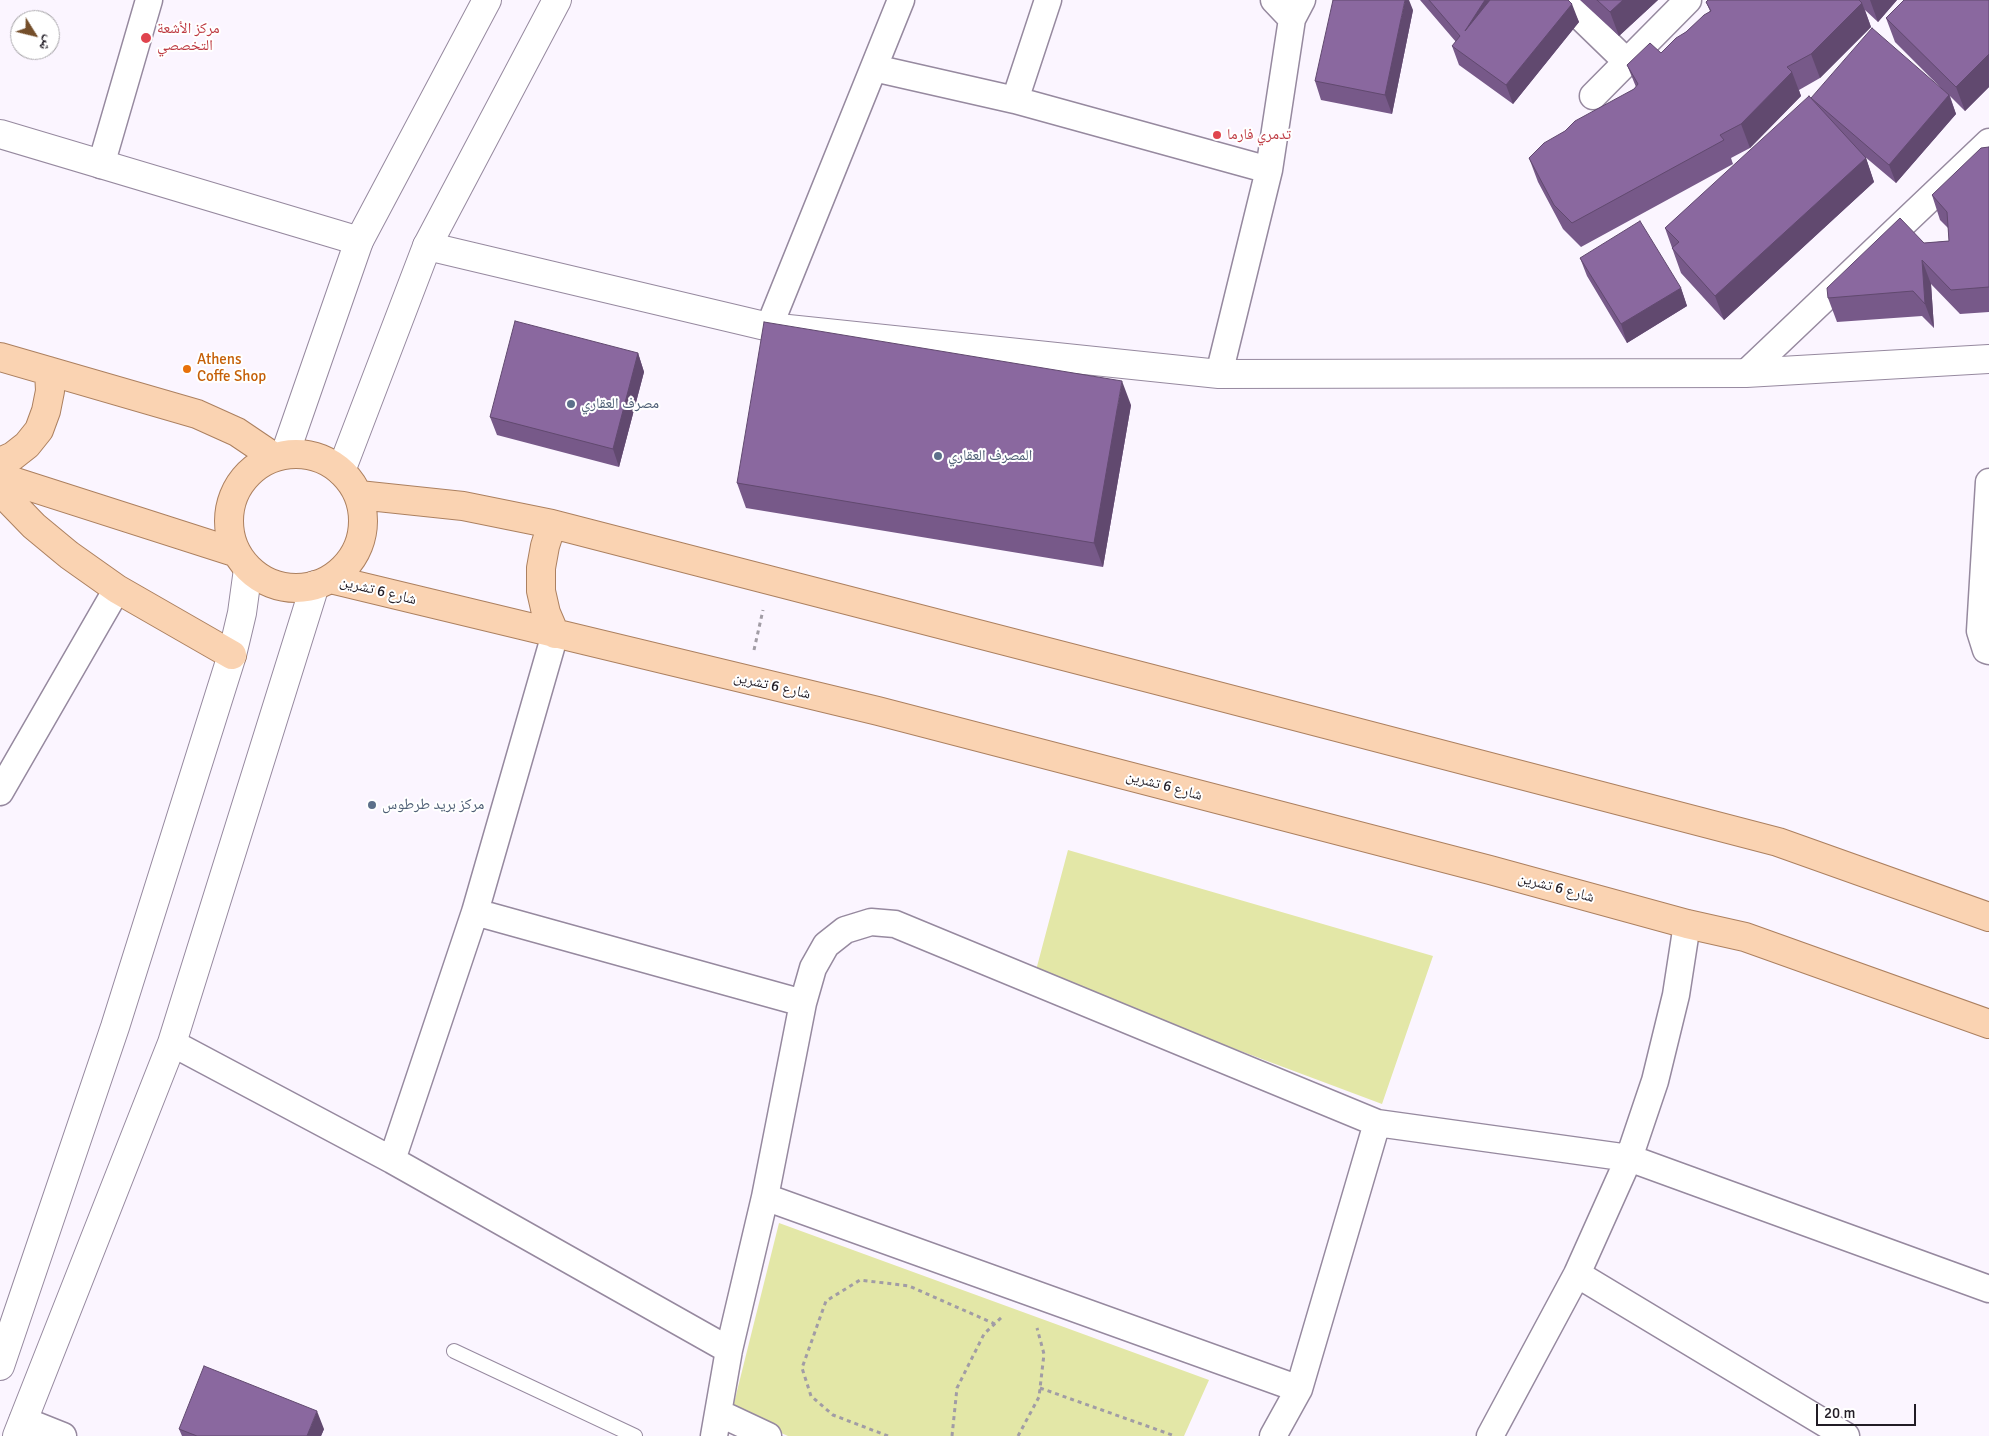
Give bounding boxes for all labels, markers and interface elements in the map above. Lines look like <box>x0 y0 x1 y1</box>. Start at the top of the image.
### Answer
north arrow <box>10 10 60 60</box>
place label: مركز الأشعة التخصصي <box>157 20 220 55</box>
marker: مركز الأشعة التخصصي <box>139 31 153 45</box>
text: ش <box>35 33 58 55</box>
place label: تدمري فارما <box>1227 126 1291 144</box>
marker: تدمري فارما <box>1211 129 1223 141</box>
place label: Athens Coffe Shop <box>197 351 266 386</box>
marker: Athens Coffe Shop <box>181 363 193 375</box>
place label: مصرف العقاري <box>581 395 659 413</box>
marker: مصرف العقاري <box>565 398 577 410</box>
place label: المصرف العقاري <box>948 447 1032 465</box>
marker: المصرف العقاري <box>932 450 944 462</box>
street label: شارع 6 تشرين <box>338 573 418 609</box>
street label: شارع 6 تشرين <box>732 668 812 704</box>
street label: شارع 6 تشرين <box>1124 767 1204 805</box>
place label: مركز بريد طرطوس <box>382 796 484 814</box>
marker: مركز بريد طرطوس <box>366 799 378 811</box>
street label: شارع 6 تشرين <box>1516 869 1596 907</box>
scale bar <box>1819 1394 1919 1426</box>
text: 20 m <box>1824 1404 1855 1422</box>

